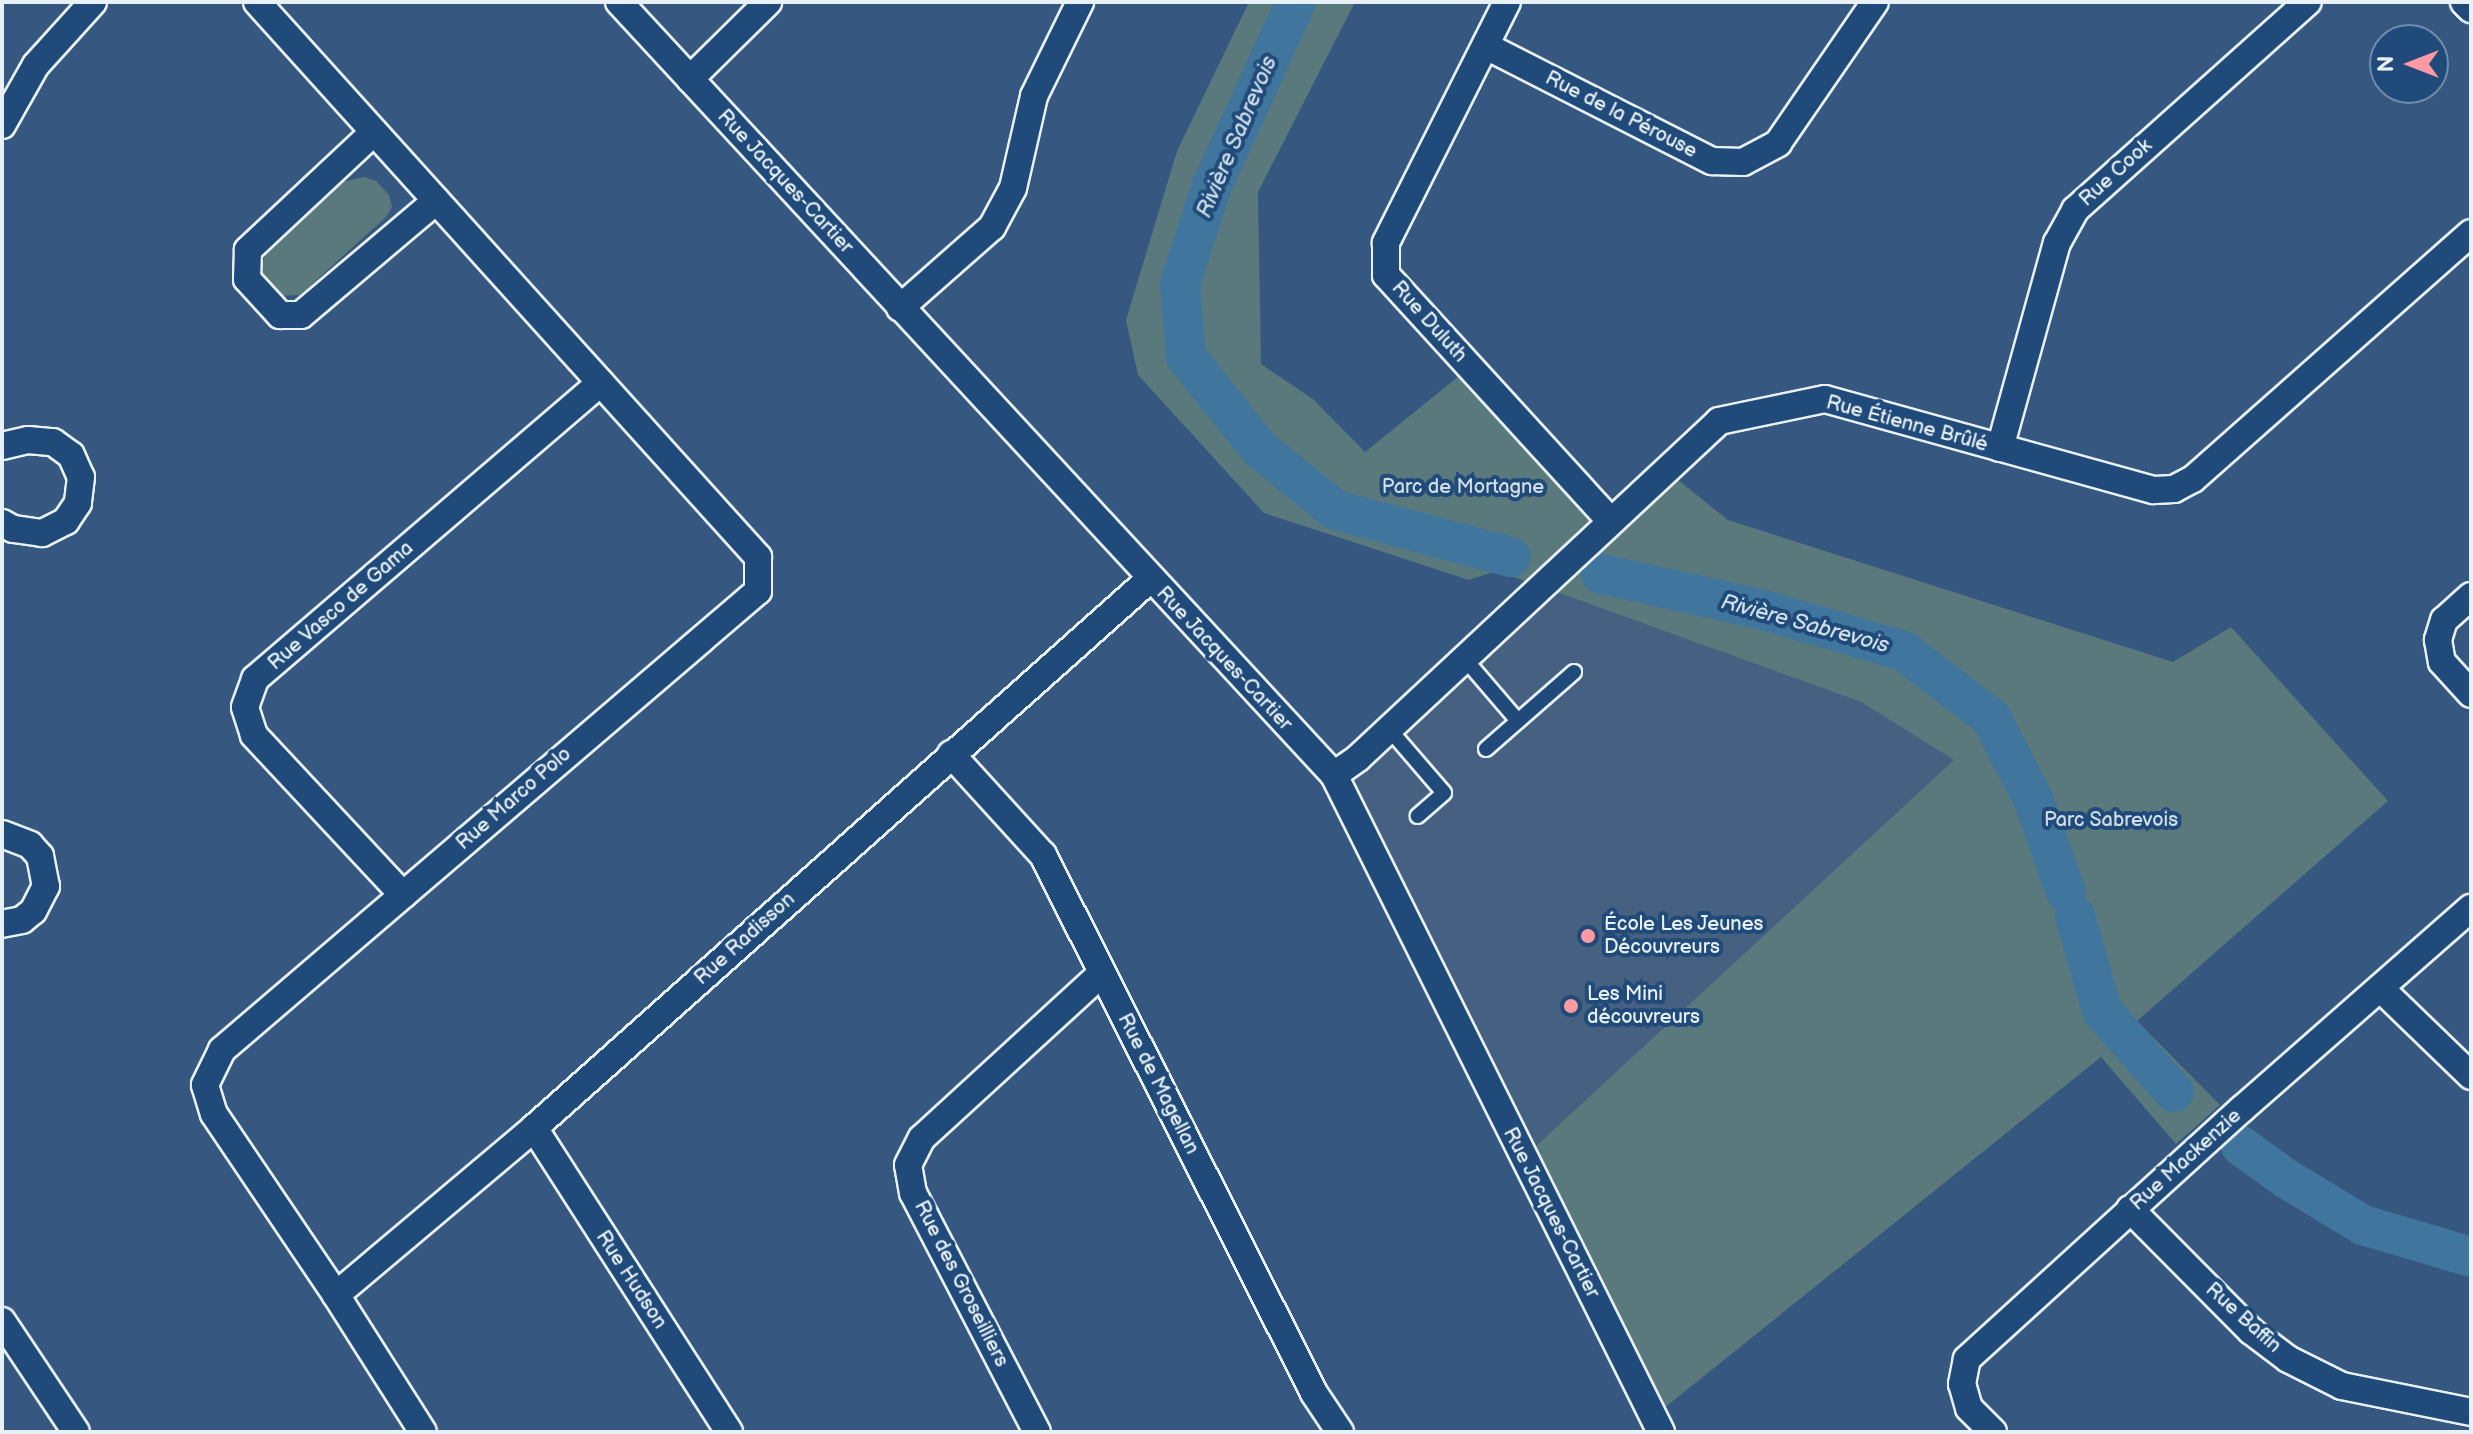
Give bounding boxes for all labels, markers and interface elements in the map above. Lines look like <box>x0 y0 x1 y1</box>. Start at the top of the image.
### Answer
north arrow <box>2369 24 2449 104</box>
water label: Rivière Sabrevois <box>1191 52 1283 222</box>
text: N <box>2373 56 2400 72</box>
street label: Rue de la Pérouse <box>1541 66 1701 164</box>
street label: Rue Jacques-Cartier <box>712 105 858 259</box>
street label: Rue Cook <box>2075 134 2157 212</box>
street label: Rue Duluth <box>1386 276 1472 368</box>
street label: Rue Étienne Brûlé <box>1824 391 1990 457</box>
park label: Parc de Mortagne <box>1382 475 1544 499</box>
street label: Rue Vasco de Gama <box>263 536 419 676</box>
street label: Rue Jacques-Cartier <box>1151 582 1297 736</box>
water label: Rivière Sabrevois <box>1718 589 1892 659</box>
street label: Rue Marco Polo <box>452 743 576 855</box>
park label: Parc Sabrevois <box>2044 808 2178 832</box>
street label: Rue Radisson <box>690 888 800 990</box>
place label: École Les Jeunes Découvreurs <box>1604 912 1764 959</box>
marker: École Les Jeunes Découvreurs <box>1579 927 1597 945</box>
place label: Les Mini découvreurs <box>1587 982 1700 1029</box>
marker: Les Mini découvreurs <box>1562 997 1580 1015</box>
street label: Rue de Magellan <box>1112 1010 1204 1158</box>
street label: Rue Mackenzie <box>2126 1104 2246 1216</box>
street label: Rue Jacques-Cartier <box>1497 1123 1605 1303</box>
street label: Rue des Groseilliers <box>909 1197 1013 1371</box>
street label: Rue Hudson <box>590 1226 672 1334</box>
street label: Rue Baffin <box>2200 1278 2286 1358</box>

